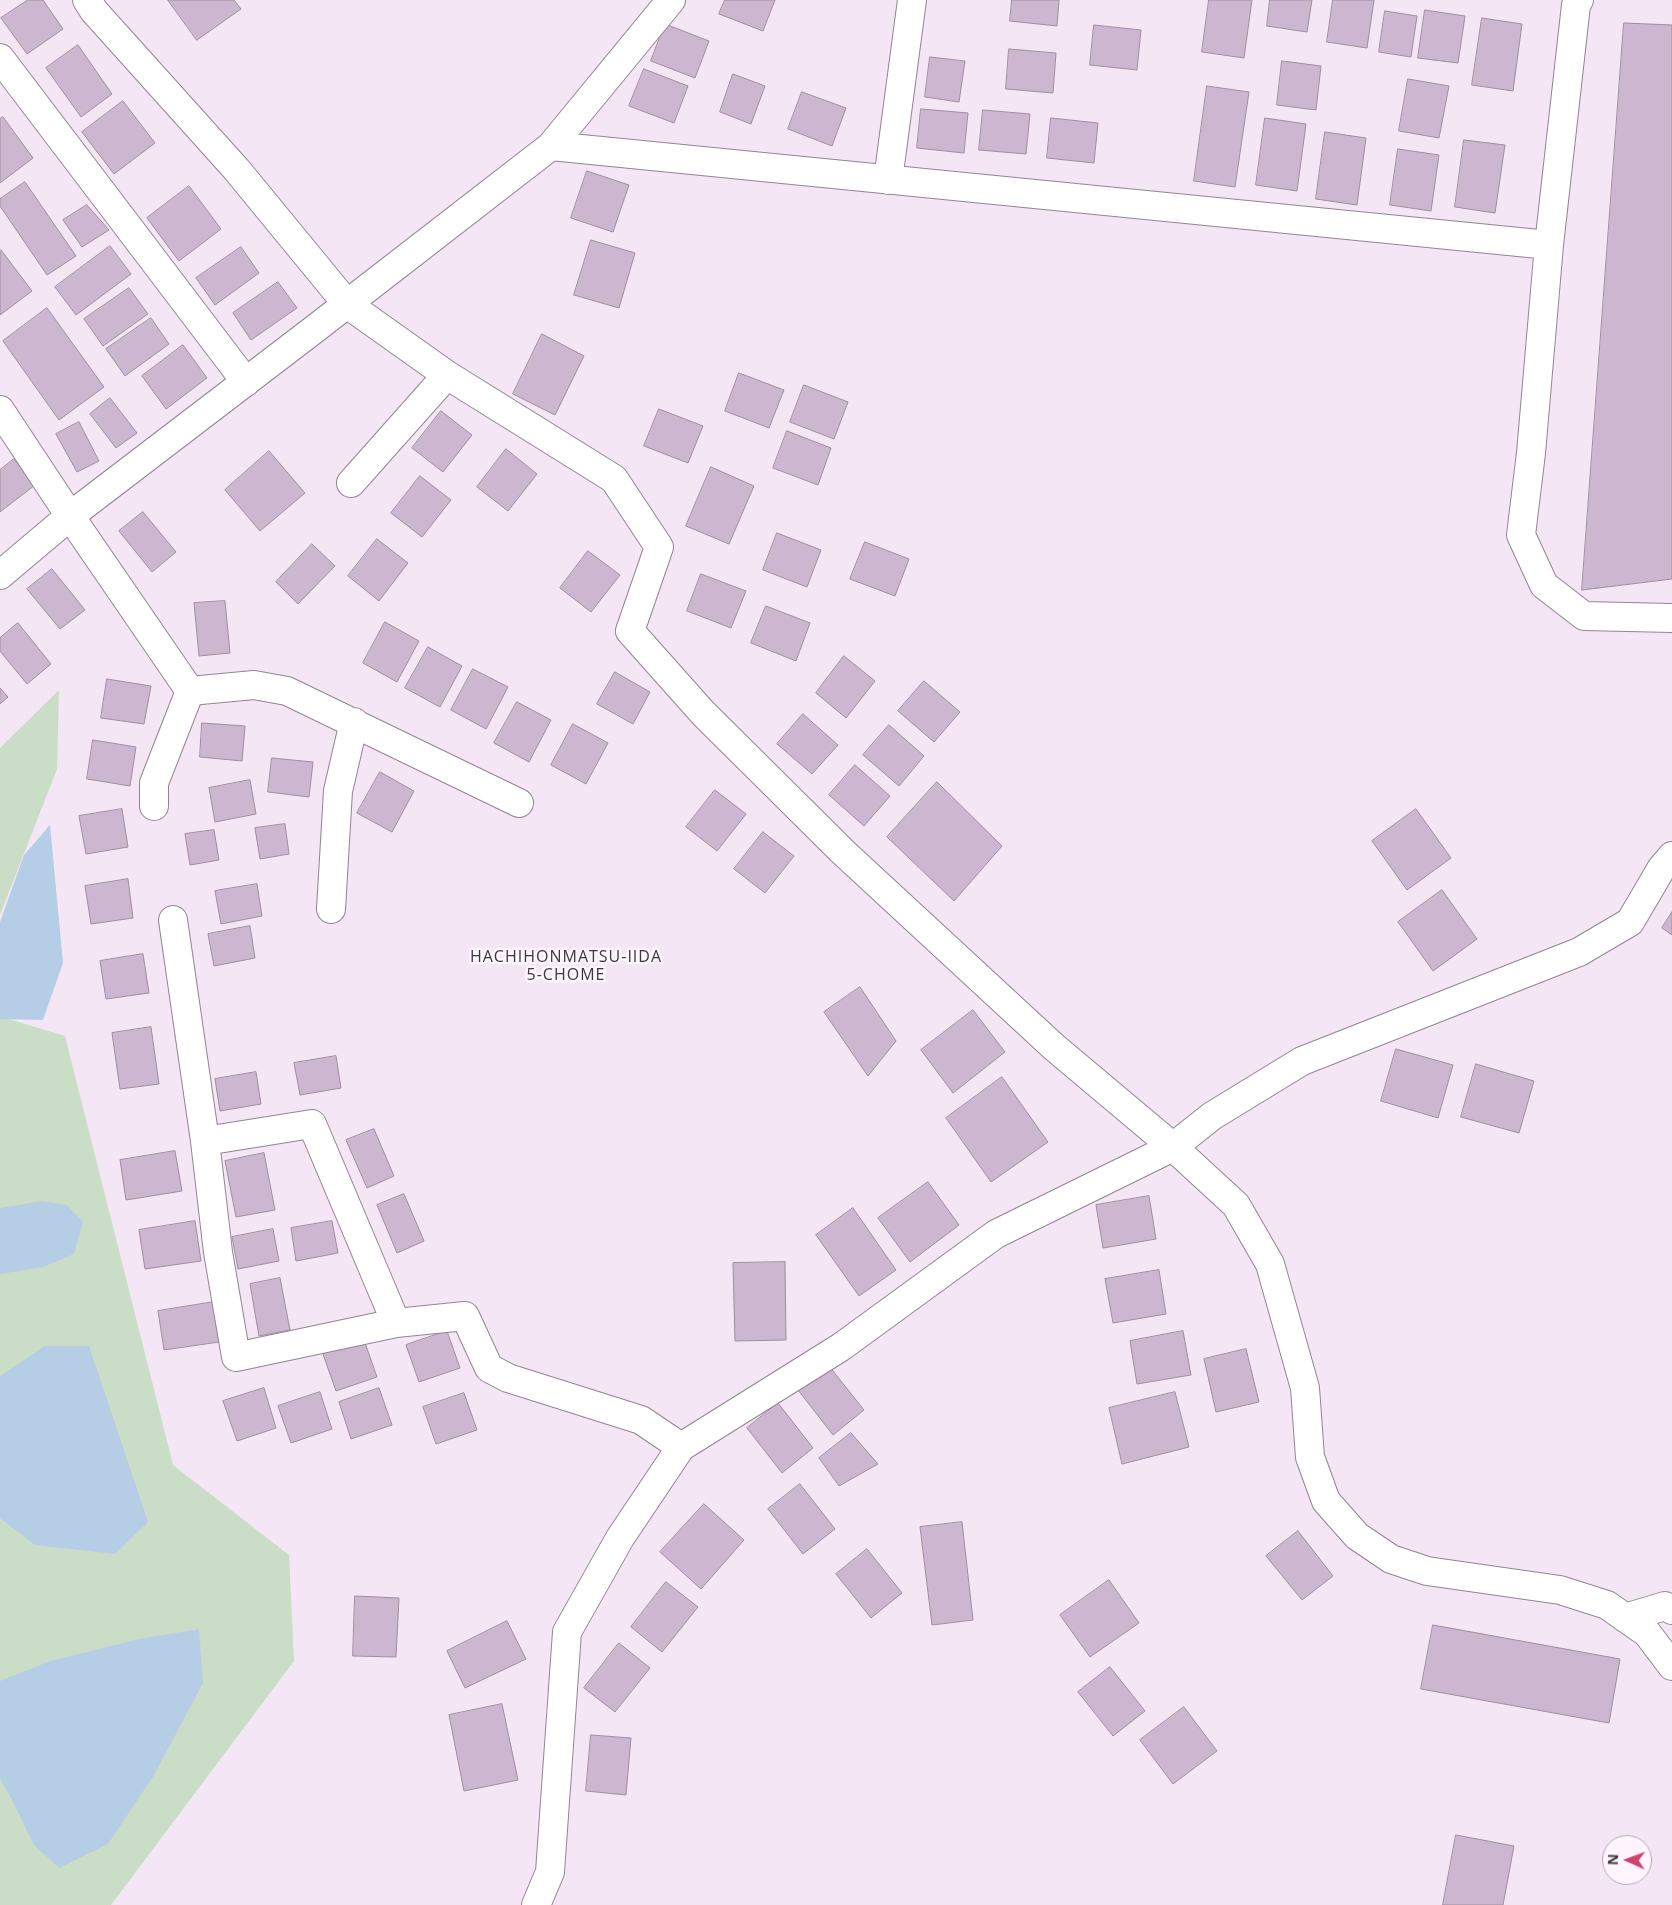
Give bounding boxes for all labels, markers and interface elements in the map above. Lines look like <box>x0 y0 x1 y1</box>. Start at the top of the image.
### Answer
district label: HACHIHONMATSU-IIDA 5-CHOME <box>468 947 664 985</box>
north arrow <box>1602 1835 1652 1885</box>
text: N <box>1603 1853 1622 1866</box>

